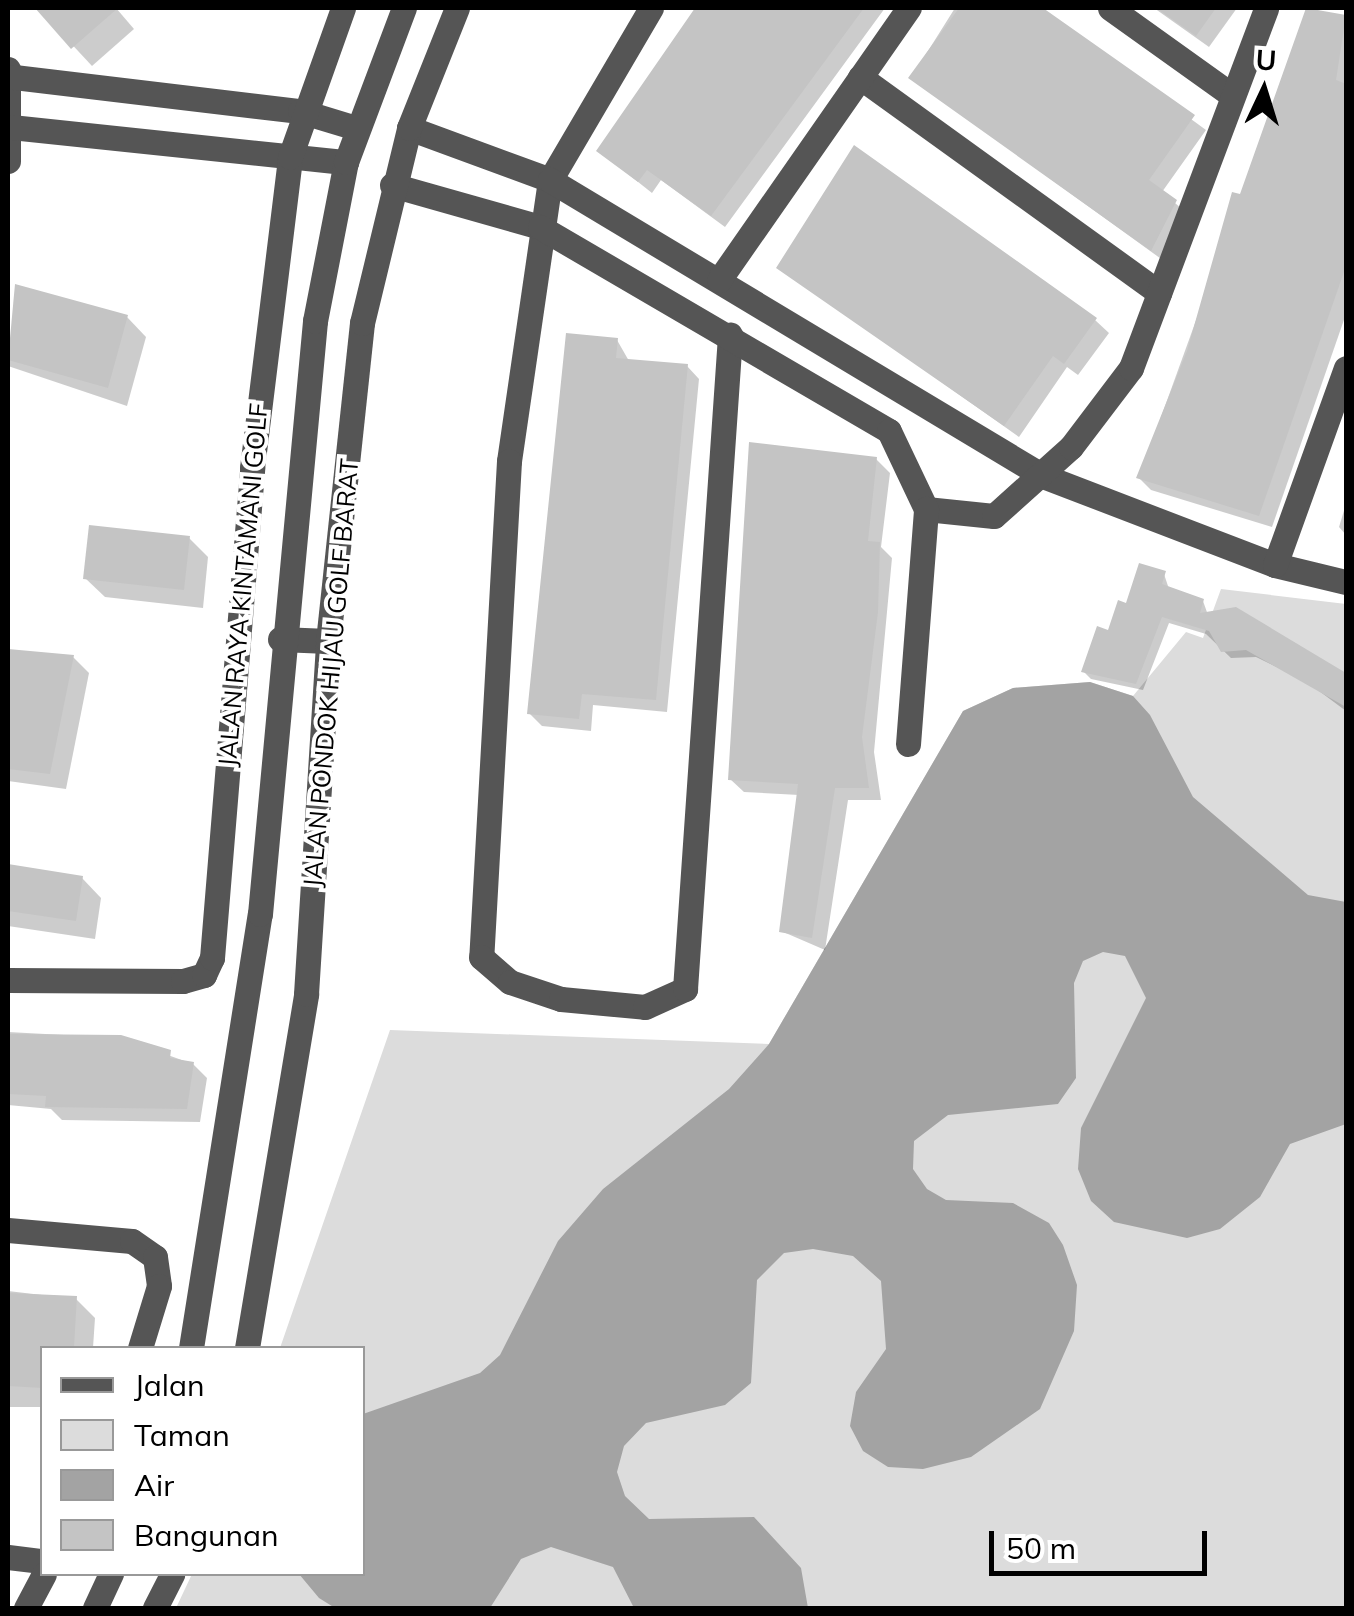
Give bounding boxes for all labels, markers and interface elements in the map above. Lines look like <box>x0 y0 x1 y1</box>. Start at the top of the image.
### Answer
north arrow <box>1214 40 1314 140</box>
text: U <box>1255 41 1278 78</box>
street label: JALAN RAYA KINTAMANI GOLF <box>212 402 274 768</box>
street label: JALAN PONDOK HIJAU GOLF BARAT <box>297 457 365 889</box>
legend <box>40 1346 365 1576</box>
text: Jalan <box>134 1366 205 1404</box>
text: Taman <box>134 1416 230 1454</box>
text: Air <box>134 1466 174 1504</box>
scale bar <box>994 1511 1212 1573</box>
text: Bangunan <box>134 1516 279 1554</box>
text: 50 m <box>1006 1529 1076 1567</box>

